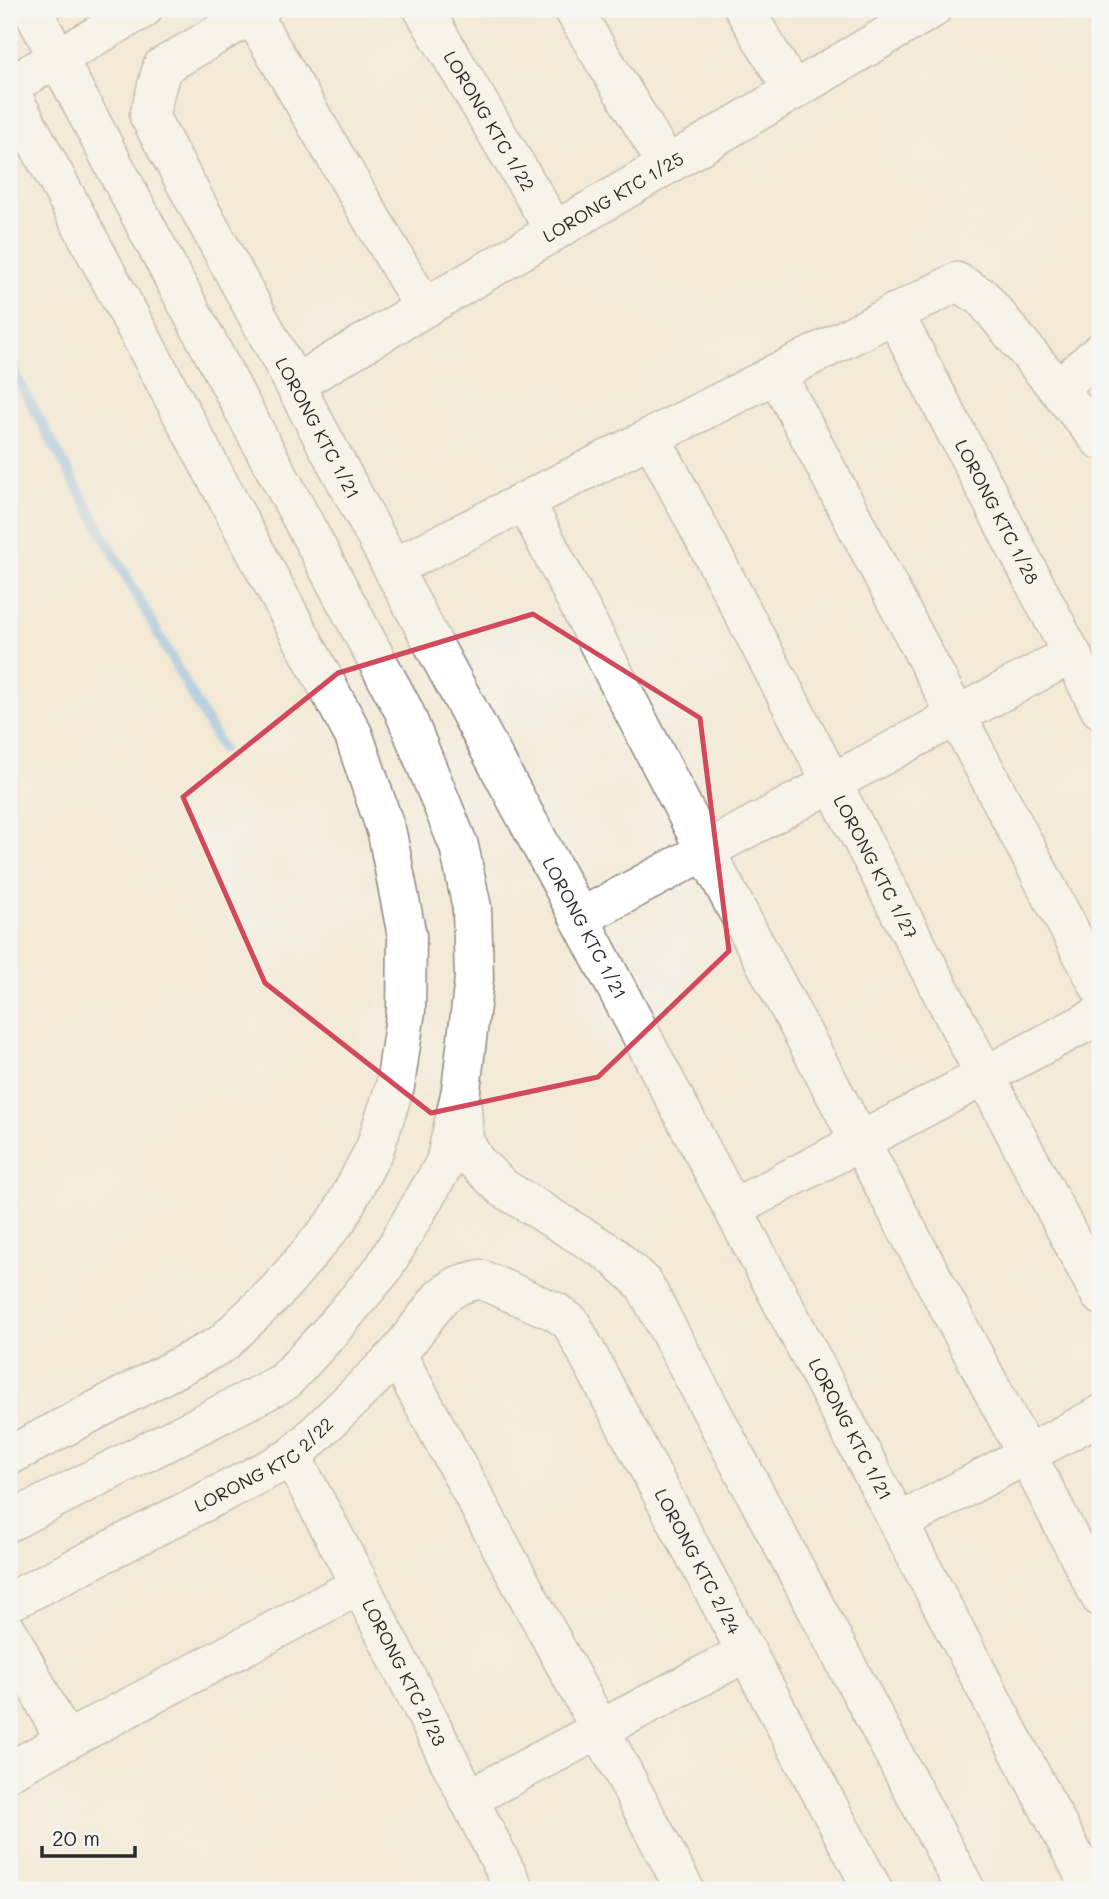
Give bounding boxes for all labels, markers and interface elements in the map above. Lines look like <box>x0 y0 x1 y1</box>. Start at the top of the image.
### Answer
street label: LORONG KTC 1/22 <box>438 46 540 195</box>
street label: LORONG KTC 1/25 <box>538 146 688 248</box>
street label: LORONG KTC 1/21 <box>270 353 366 503</box>
street label: LORONG KTC 1/28 <box>950 435 1045 588</box>
street label: LORONG KTC 1/27 <box>828 791 923 943</box>
street label: LORONG KTC 1/21 <box>537 853 633 1003</box>
street label: LORONG KTC 1/21 <box>803 1354 898 1504</box>
street label: LORONG KTC 2/22 <box>190 1412 338 1517</box>
street label: LORONG KTC 2/24 <box>649 1484 747 1639</box>
street label: LORONG KTC 2/23 <box>357 1595 452 1750</box>
scale bar <box>42 1815 135 1859</box>
text: 20 m <box>52 1824 100 1851</box>

